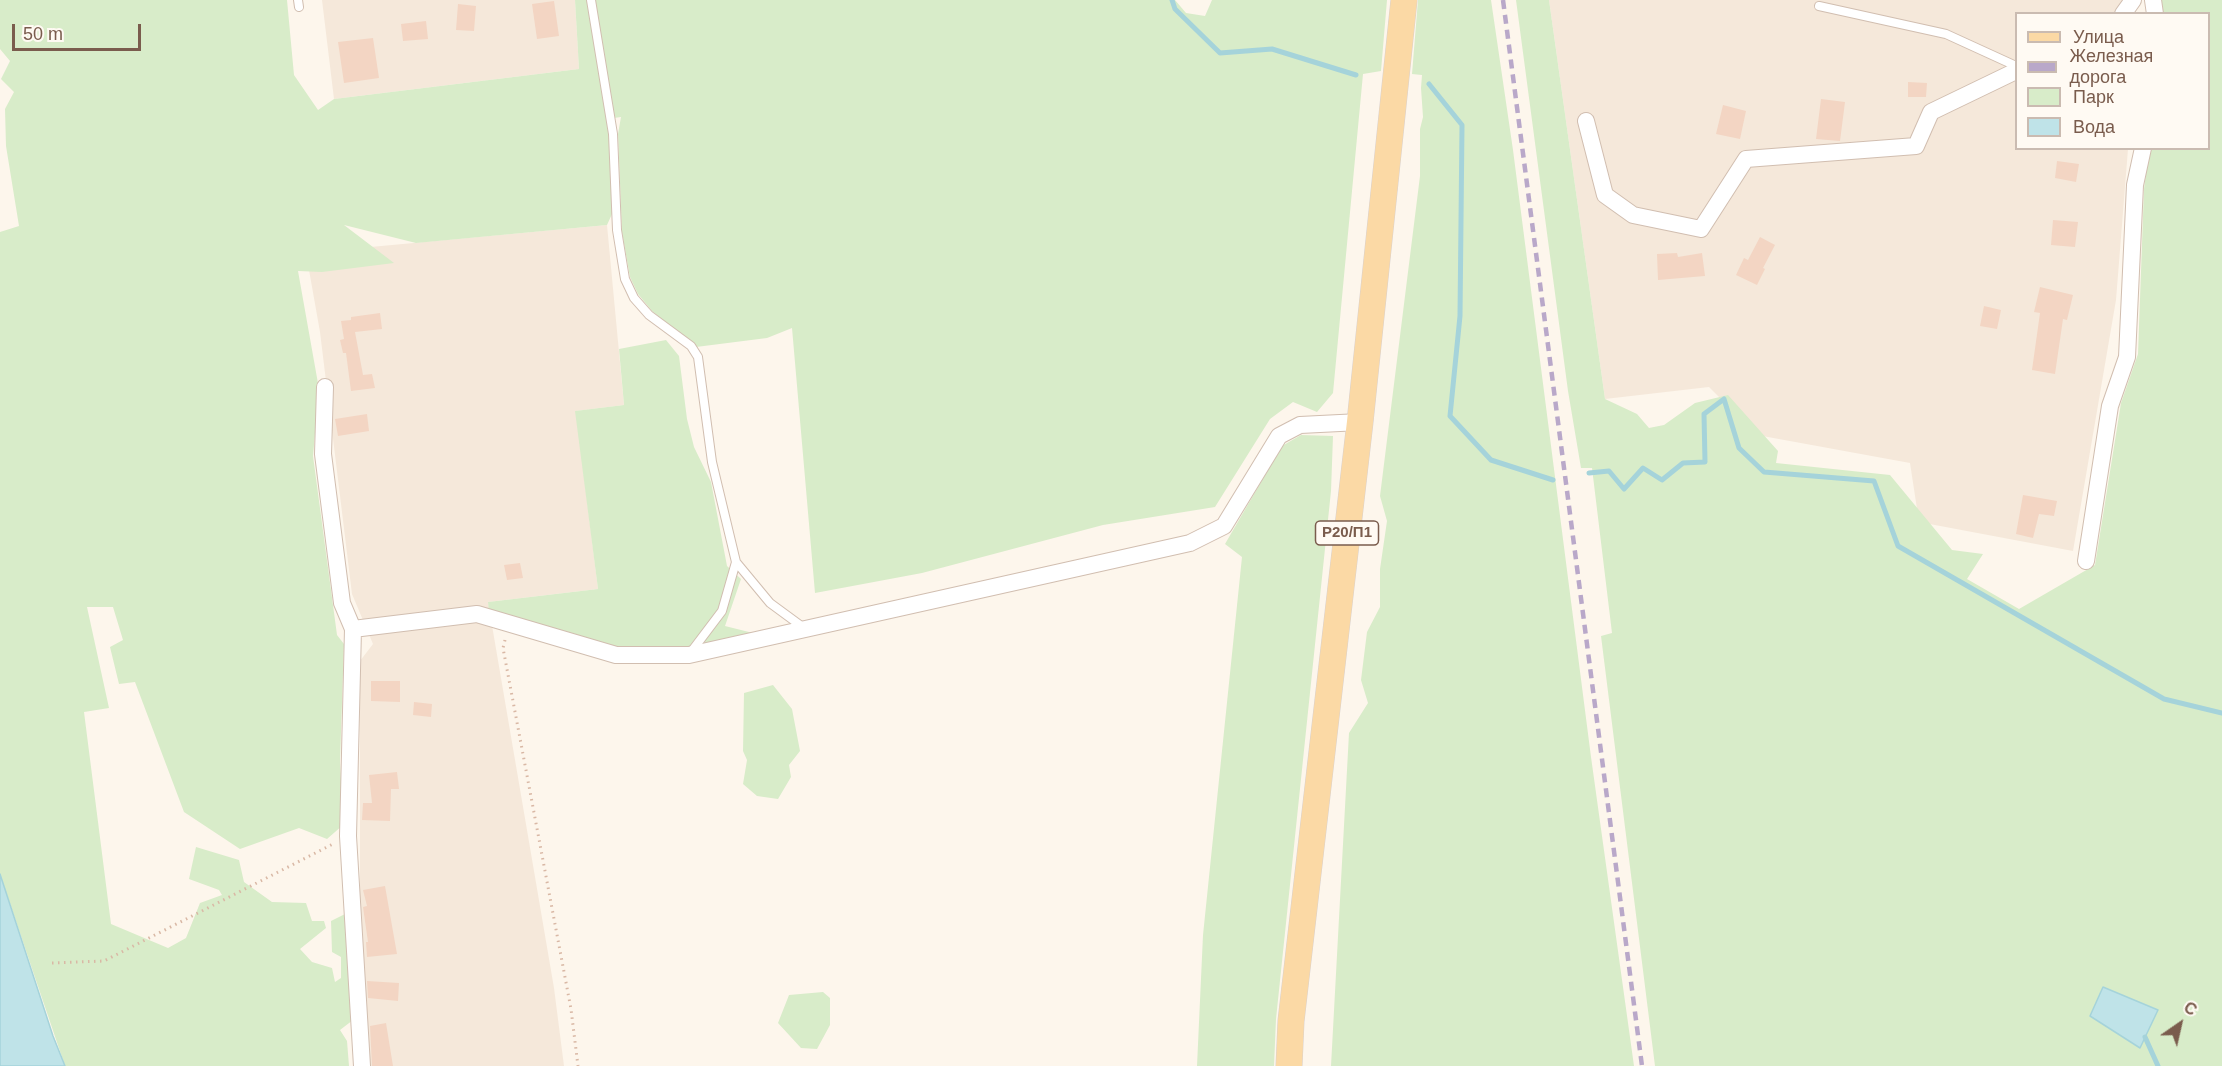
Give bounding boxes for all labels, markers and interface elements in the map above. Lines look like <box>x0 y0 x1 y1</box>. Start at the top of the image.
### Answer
scale bar <box>15 12 144 50</box>
legend <box>2015 12 2210 150</box>
text: 50 m <box>23 24 63 44</box>
text: Улица <box>2073 27 2124 47</box>
text: Железная дорога <box>2069 46 2153 87</box>
text: Парк <box>2073 87 2114 107</box>
text: Вода <box>2073 117 2115 137</box>
road number: Р20/П1 <box>1316 521 1378 545</box>
north arrow <box>2150 994 2210 1054</box>
text: С <box>2181 998 2200 1019</box>

